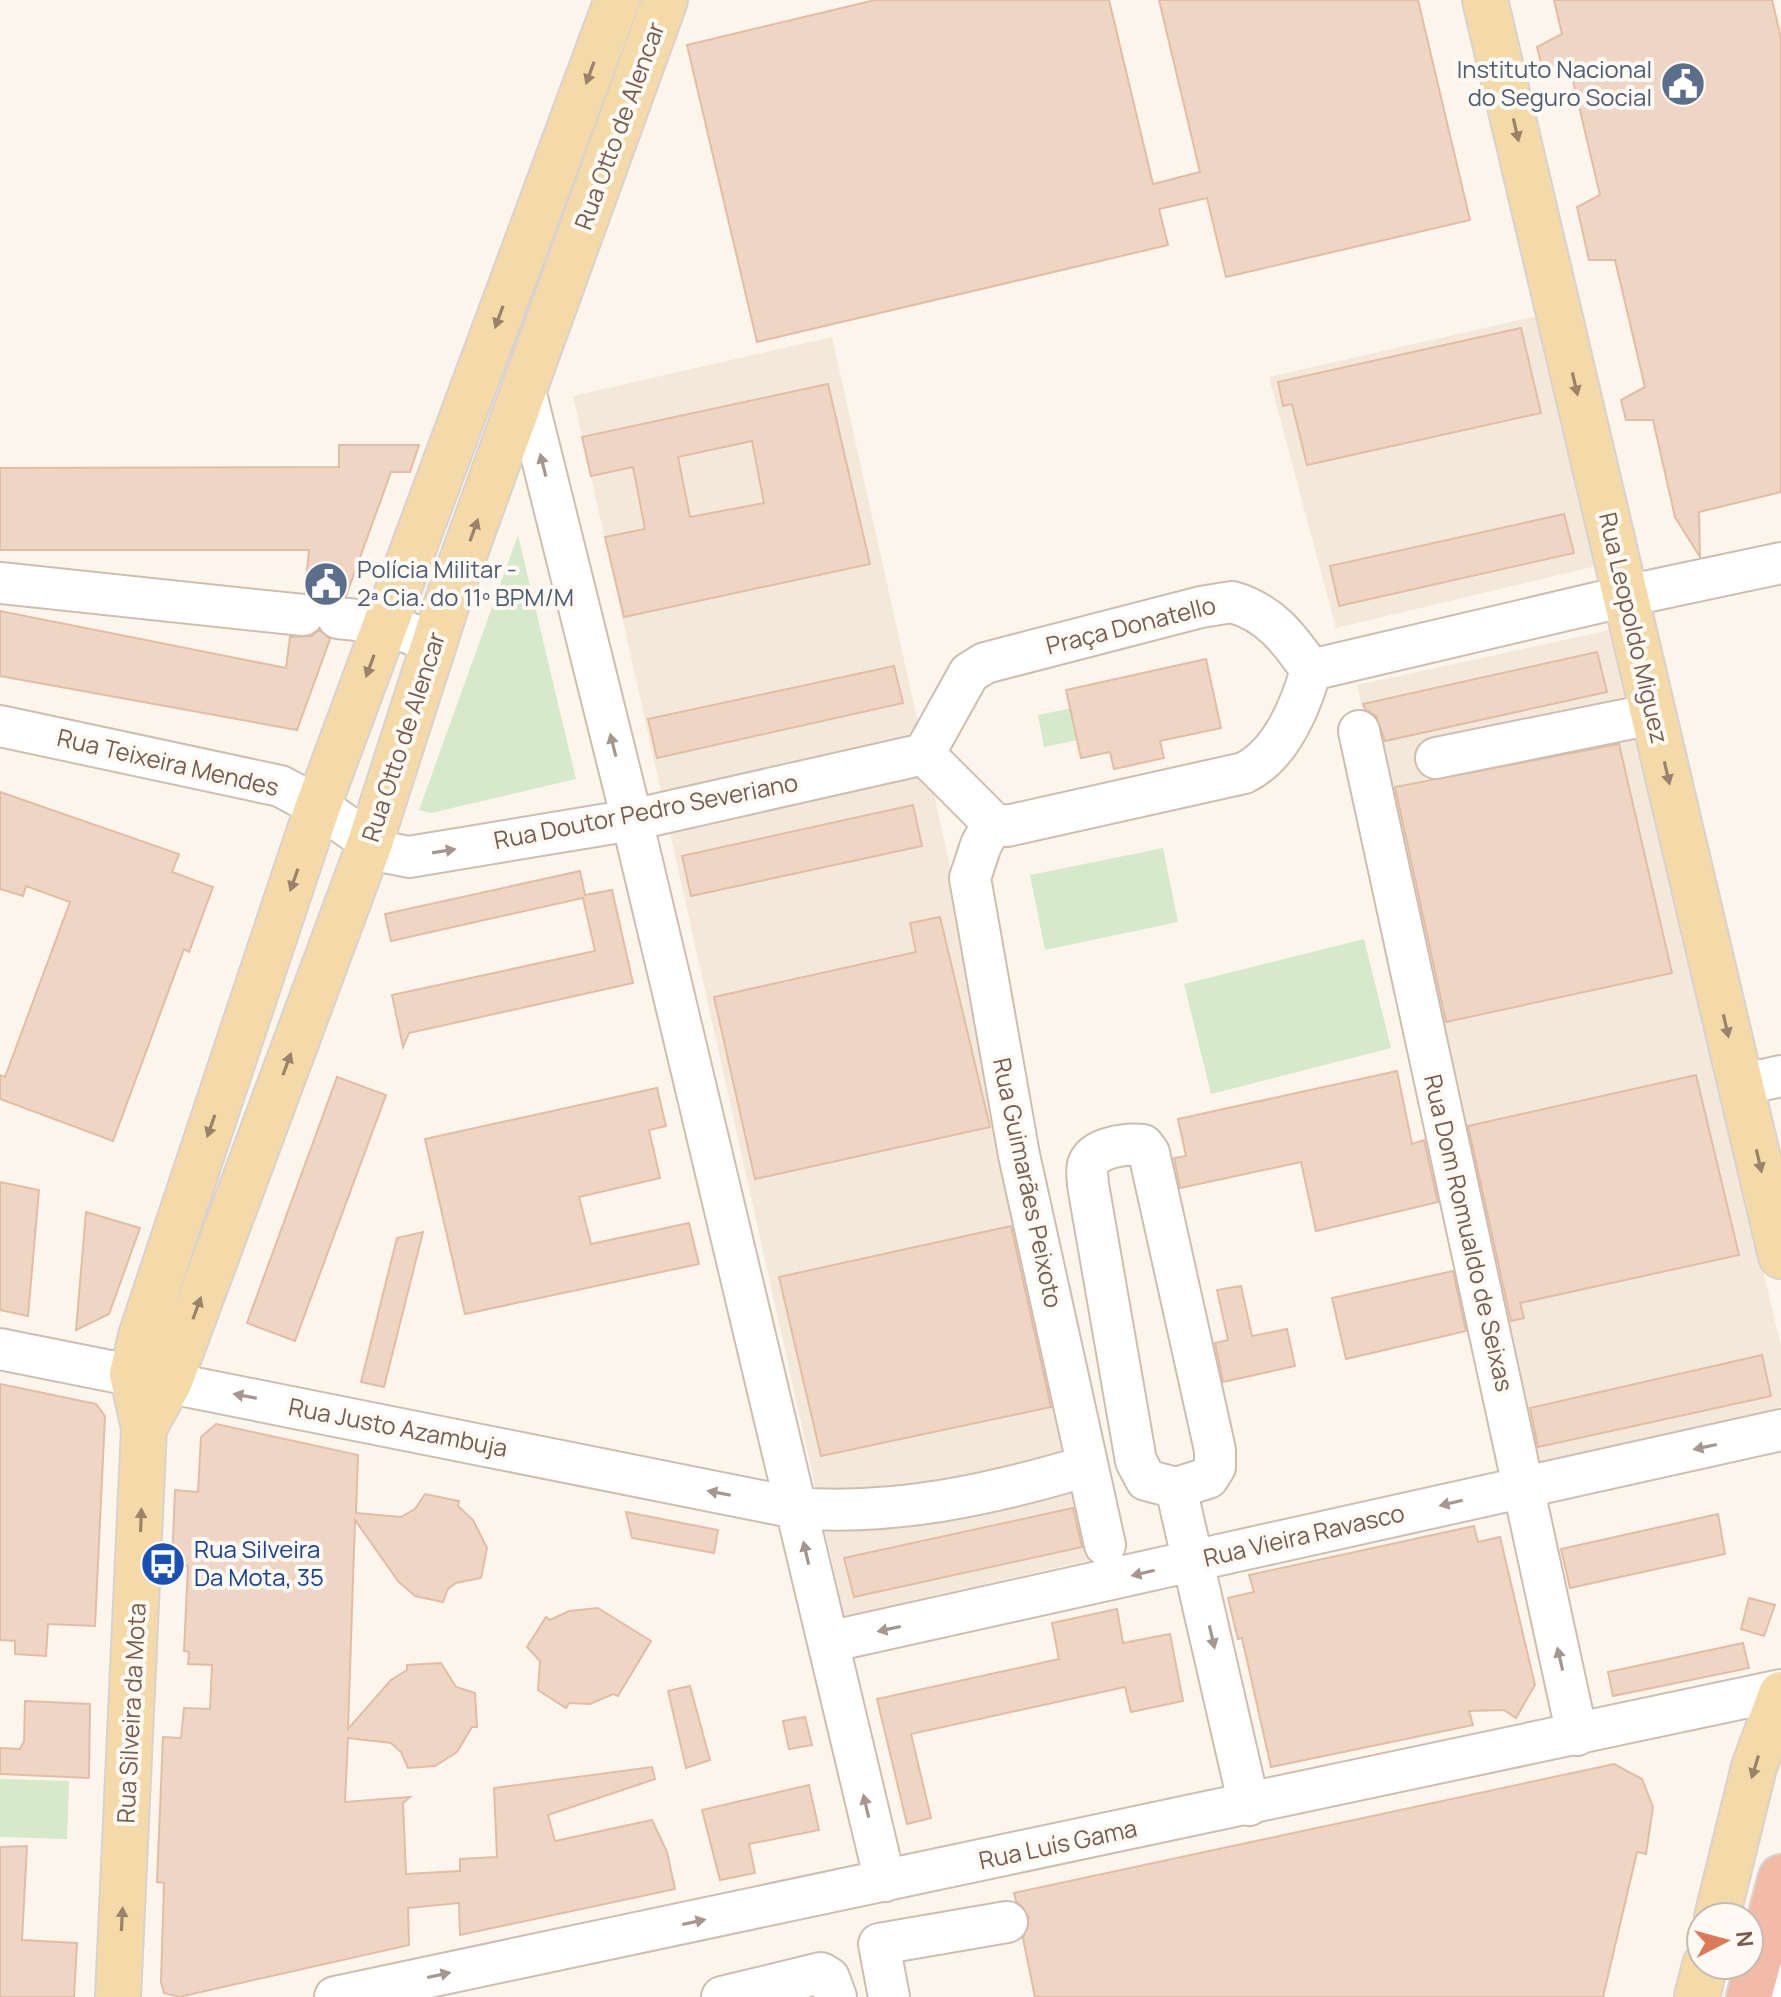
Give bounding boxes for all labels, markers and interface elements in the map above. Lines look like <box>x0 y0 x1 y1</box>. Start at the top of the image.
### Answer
street label: Rua Otto de Alencar <box>566 17 672 234</box>
place label: Instituto Nacional do Seguro Social <box>1457 52 1652 113</box>
public building icon: Instituto Nacional do Seguro Social <box>1659 60 1707 108</box>
one-way arrow <box>583 61 596 85</box>
one-way arrow <box>1510 118 1523 143</box>
one-way arrow <box>493 305 505 329</box>
one-way arrow <box>1569 371 1582 396</box>
one-way arrow <box>537 453 549 478</box>
street label: Rua Leopoldo Miguez <box>1592 509 1677 746</box>
one-way arrow <box>468 518 481 542</box>
place label: Polícia Militar - 2ª Cia. do 11º BPM/M <box>357 552 574 613</box>
public building icon: Polícia Militar - 2ª Cia. do 11º BPM/M <box>302 560 350 608</box>
street label: Praça Donatello <box>1042 588 1219 662</box>
street label: Rua Otto de Alencar <box>353 627 452 846</box>
one-way arrow <box>363 654 376 678</box>
street label: Rua Teixeira Mendes <box>54 720 282 803</box>
one-way arrow <box>606 732 618 757</box>
one-way arrow <box>1661 760 1674 785</box>
street label: Rua Doutor Pedro Severiano <box>491 765 801 856</box>
one-way arrow <box>432 844 457 857</box>
one-way arrow <box>287 868 299 892</box>
one-way arrow <box>1721 1014 1733 1039</box>
one-way arrow <box>282 1052 294 1076</box>
street label: Rua Guimarães Peixoto <box>986 1055 1071 1311</box>
street label: Rua Dom Romualdo de Seixas <box>1417 1071 1522 1395</box>
one-way arrow <box>204 1115 217 1139</box>
one-way arrow <box>1753 1148 1766 1173</box>
one-way arrow <box>191 1296 204 1320</box>
street label: Rua Justo Azambuja <box>286 1389 511 1464</box>
one-way arrow <box>232 1390 257 1402</box>
one-way arrow <box>1692 1441 1717 1454</box>
one-way arrow <box>707 1486 732 1499</box>
street label: Rua Vieira Ravasco <box>1200 1495 1408 1574</box>
one-way arrow <box>1438 1497 1463 1510</box>
one-way arrow <box>135 1507 147 1532</box>
place label: Rua Silveira Da Mota, 35 <box>194 1532 324 1593</box>
bus stop icon: Rua Silveira Da Mota, 35 <box>139 1540 187 1588</box>
one-way arrow <box>800 1540 812 1565</box>
one-way arrow <box>1130 1567 1155 1580</box>
street label: Rua Silveira da Mota <box>108 1602 153 1824</box>
one-way arrow <box>876 1623 901 1636</box>
one-way arrow <box>1206 1625 1219 1650</box>
one-way arrow <box>1553 1646 1566 1671</box>
one-way arrow <box>1748 1755 1761 1779</box>
one-way arrow <box>860 1793 872 1818</box>
street label: Rua Luís Gama <box>976 1811 1140 1876</box>
north arrow <box>1685 1901 1765 1981</box>
one-way arrow <box>116 1906 129 1931</box>
one-way arrow <box>681 1915 706 1928</box>
text: N <box>1729 1929 1761 1948</box>
one-way arrow <box>427 1968 452 1981</box>

